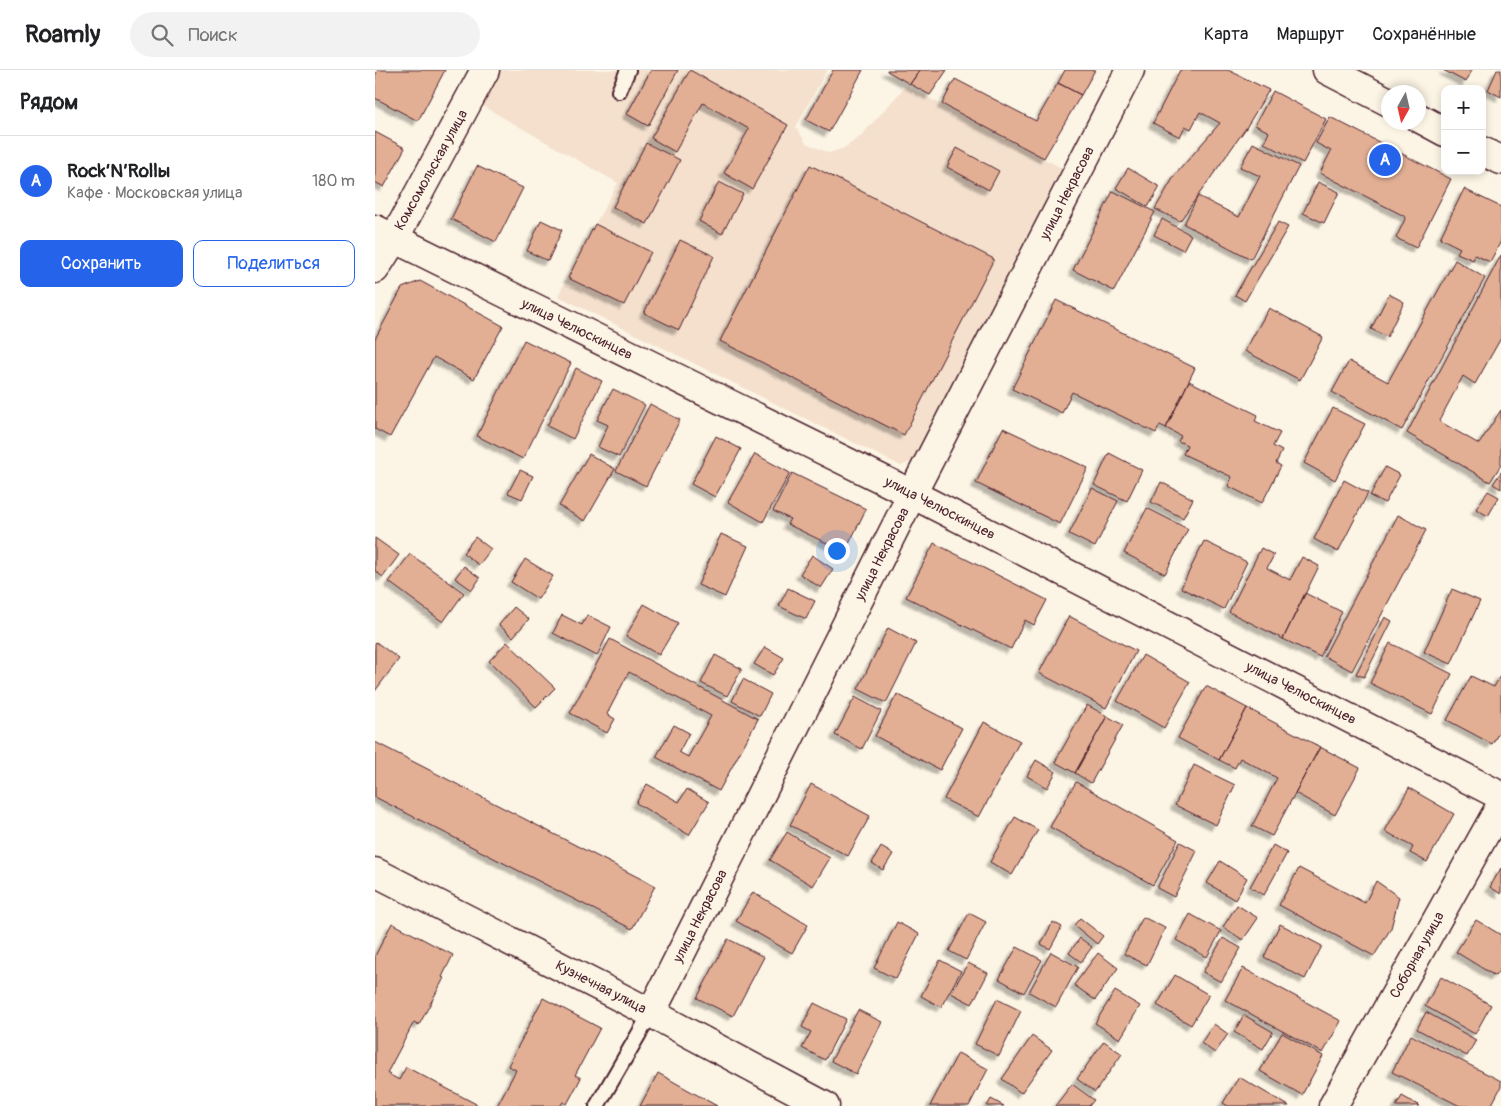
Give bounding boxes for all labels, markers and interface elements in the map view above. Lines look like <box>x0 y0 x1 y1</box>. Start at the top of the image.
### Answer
search box <box>130 12 480 57</box>
text: Roamly <box>25 20 100 49</box>
icon: search <box>148 21 176 49</box>
text: Поиск <box>188 23 238 47</box>
text: Карта <box>1204 23 1248 46</box>
text: Маршрут <box>1276 23 1344 46</box>
text: Сохранённые <box>1372 23 1476 46</box>
north arrow <box>1381 85 1426 130</box>
map controls <box>1441 85 1486 175</box>
button: + <box>1441 85 1486 130</box>
text: Рядом <box>20 89 78 116</box>
street label: Комсомольская улица <box>391 107 471 233</box>
button: − <box>1441 130 1486 175</box>
pin: A <box>1369 141 1401 179</box>
street label: улица Некрасова <box>1036 144 1098 243</box>
text: Rock’N’Rollы <box>67 159 170 183</box>
text: A <box>31 171 41 191</box>
text: 180 m <box>312 171 355 191</box>
text: Кафе · Московская улица <box>67 183 243 203</box>
button: Сохранить <box>20 240 183 287</box>
button: Поделиться <box>193 240 355 287</box>
street label: улица Челюскинцев <box>518 294 635 363</box>
street label: улица Челюскинцев <box>881 472 998 543</box>
street label: улица Некрасова <box>851 505 913 604</box>
your location <box>824 538 850 564</box>
street label: улица Челюскинцев <box>1242 657 1359 728</box>
street label: улица Некрасова <box>669 867 731 966</box>
street label: Соборная улица <box>1386 909 1448 1001</box>
street label: Кузнечная улица <box>553 957 649 1017</box>

